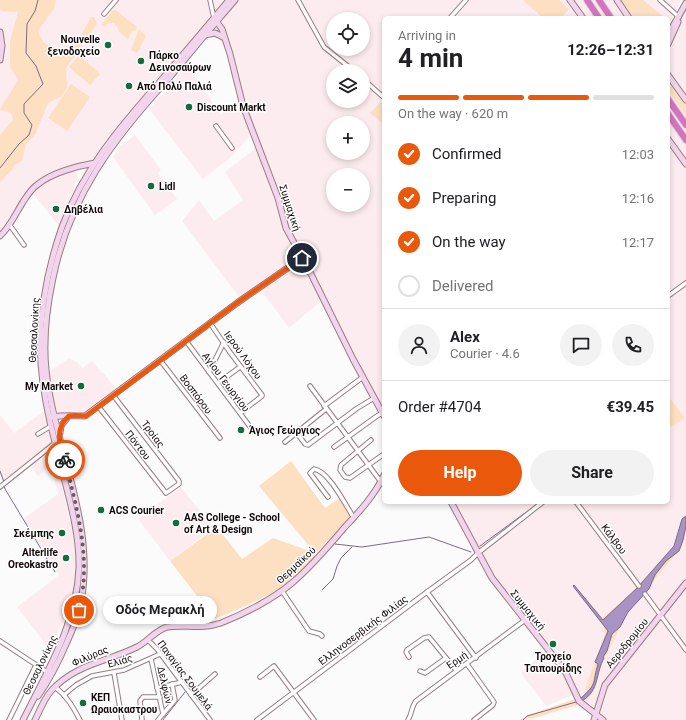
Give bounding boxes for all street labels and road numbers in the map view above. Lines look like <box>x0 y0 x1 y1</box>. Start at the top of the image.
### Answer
street label: Συμμαχική <box>277 183 303 233</box>
street label: Θεσσαλονίκης <box>27 297 42 363</box>
street label: Ιερού Λόχου <box>222 329 264 381</box>
street label: Αγίου Γεωργίου <box>200 350 252 414</box>
street label: Βοσπόρου <box>178 372 214 416</box>
street label: Τροίας <box>139 418 167 450</box>
street label: Πόντου <box>123 428 153 462</box>
street label: Κάλβου <box>599 522 629 556</box>
street label: Θερμαϊκού <box>274 544 318 586</box>
street label: Συμμαχική <box>509 588 547 632</box>
street label: Ελληνοσερβικής Φιλίας <box>316 593 410 668</box>
street label: Αεροδρομίου <box>604 616 650 670</box>
street label: Θεσσαλονίκης <box>21 633 60 697</box>
street label: Παναγίας Σουμελά <box>154 638 215 713</box>
street label: Φιλύρας <box>70 643 110 669</box>
street label: Ερμή <box>445 649 469 671</box>
street label: Ελιάς <box>106 652 134 671</box>
street label: Δελφών <box>154 665 175 705</box>

